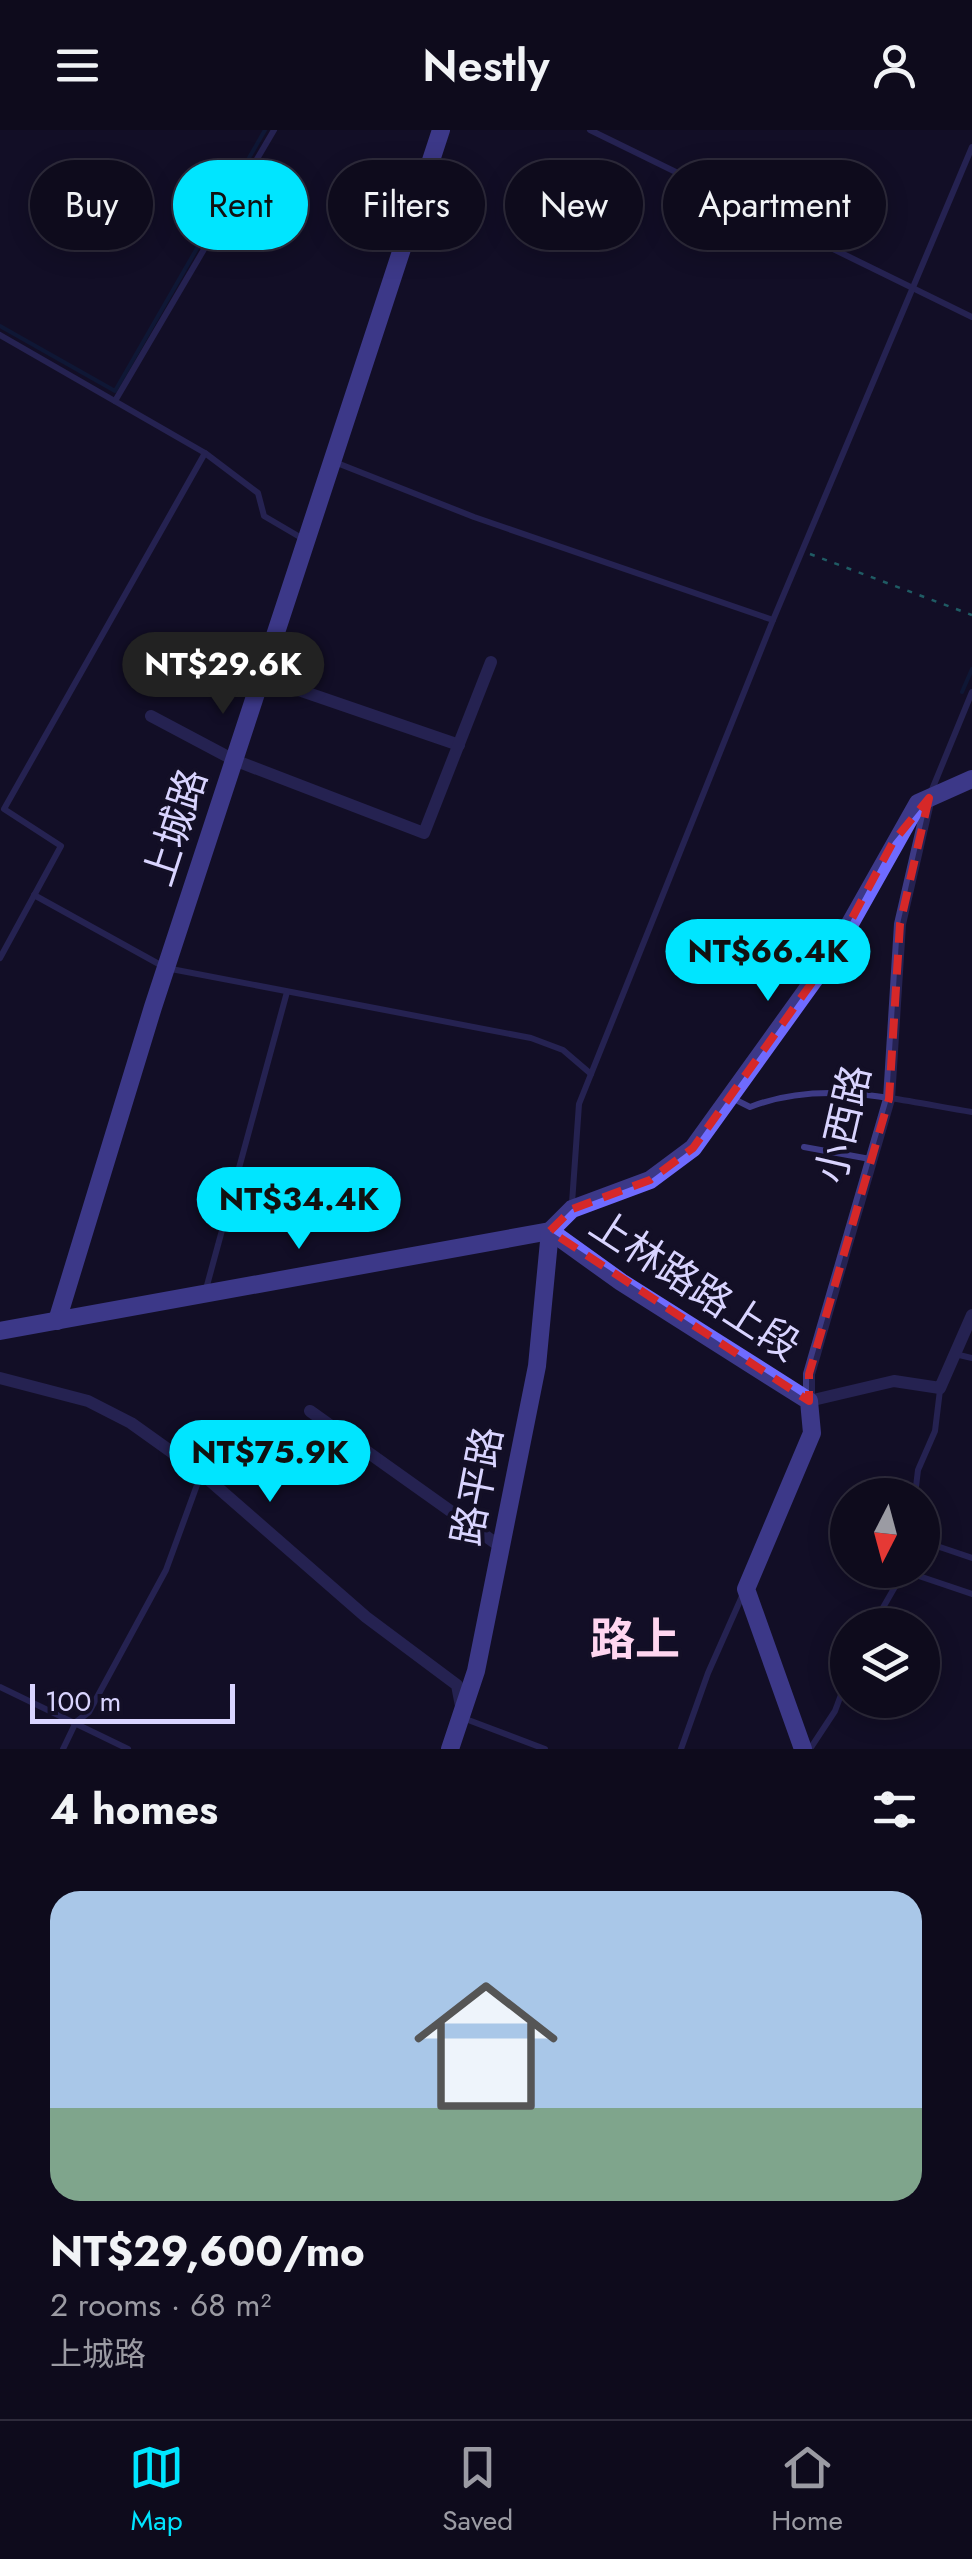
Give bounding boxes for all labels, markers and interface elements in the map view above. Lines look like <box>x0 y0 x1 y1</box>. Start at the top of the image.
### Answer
text: Nestly <box>422 33 550 98</box>
icon: menu <box>50 38 105 93</box>
icon: person <box>867 38 922 93</box>
chip: Buy <box>30 160 153 250</box>
chip: Rent <box>173 160 308 250</box>
chip: Filters <box>328 160 485 250</box>
chip: New <box>505 160 643 250</box>
chip: Apartment <box>663 160 886 250</box>
pin: NT$29.6K <box>120 632 326 717</box>
text: NT$29.6K <box>144 641 302 687</box>
street label: 上城路 <box>129 761 221 893</box>
pin: NT$66.4K <box>665 919 871 1004</box>
text: NT$66.4K <box>687 928 849 974</box>
street label: 小西路 <box>801 1059 885 1189</box>
pin: NT$34.4K <box>196 1167 402 1252</box>
text: NT$34.4K <box>219 1176 379 1222</box>
street label: 上林路路上段 <box>579 1195 811 1375</box>
pin: NT$75.9K <box>167 1420 373 1505</box>
street label: 路平路 <box>437 1422 517 1550</box>
text: NT$75.9K <box>191 1429 349 1475</box>
north arrow <box>830 1478 940 1588</box>
map controls <box>830 1478 940 1718</box>
district label: 路上 <box>590 1607 680 1672</box>
button: layers <box>830 1608 940 1718</box>
scale bar <box>30 1679 235 1724</box>
text: 100 m <box>45 1681 121 1722</box>
text: 4 homes <box>50 1779 218 1840</box>
icon: filters <box>867 1782 922 1837</box>
icon: home <box>396 1956 576 2136</box>
text: NT$29,600/mo <box>50 2221 365 2282</box>
text: 2 rooms · 68 m² <box>50 2282 271 2328</box>
text: 上城路 <box>50 2331 146 2377</box>
tab: Map <box>129 2440 184 2541</box>
tab: Saved <box>442 2440 513 2541</box>
tab: Home <box>771 2440 843 2541</box>

